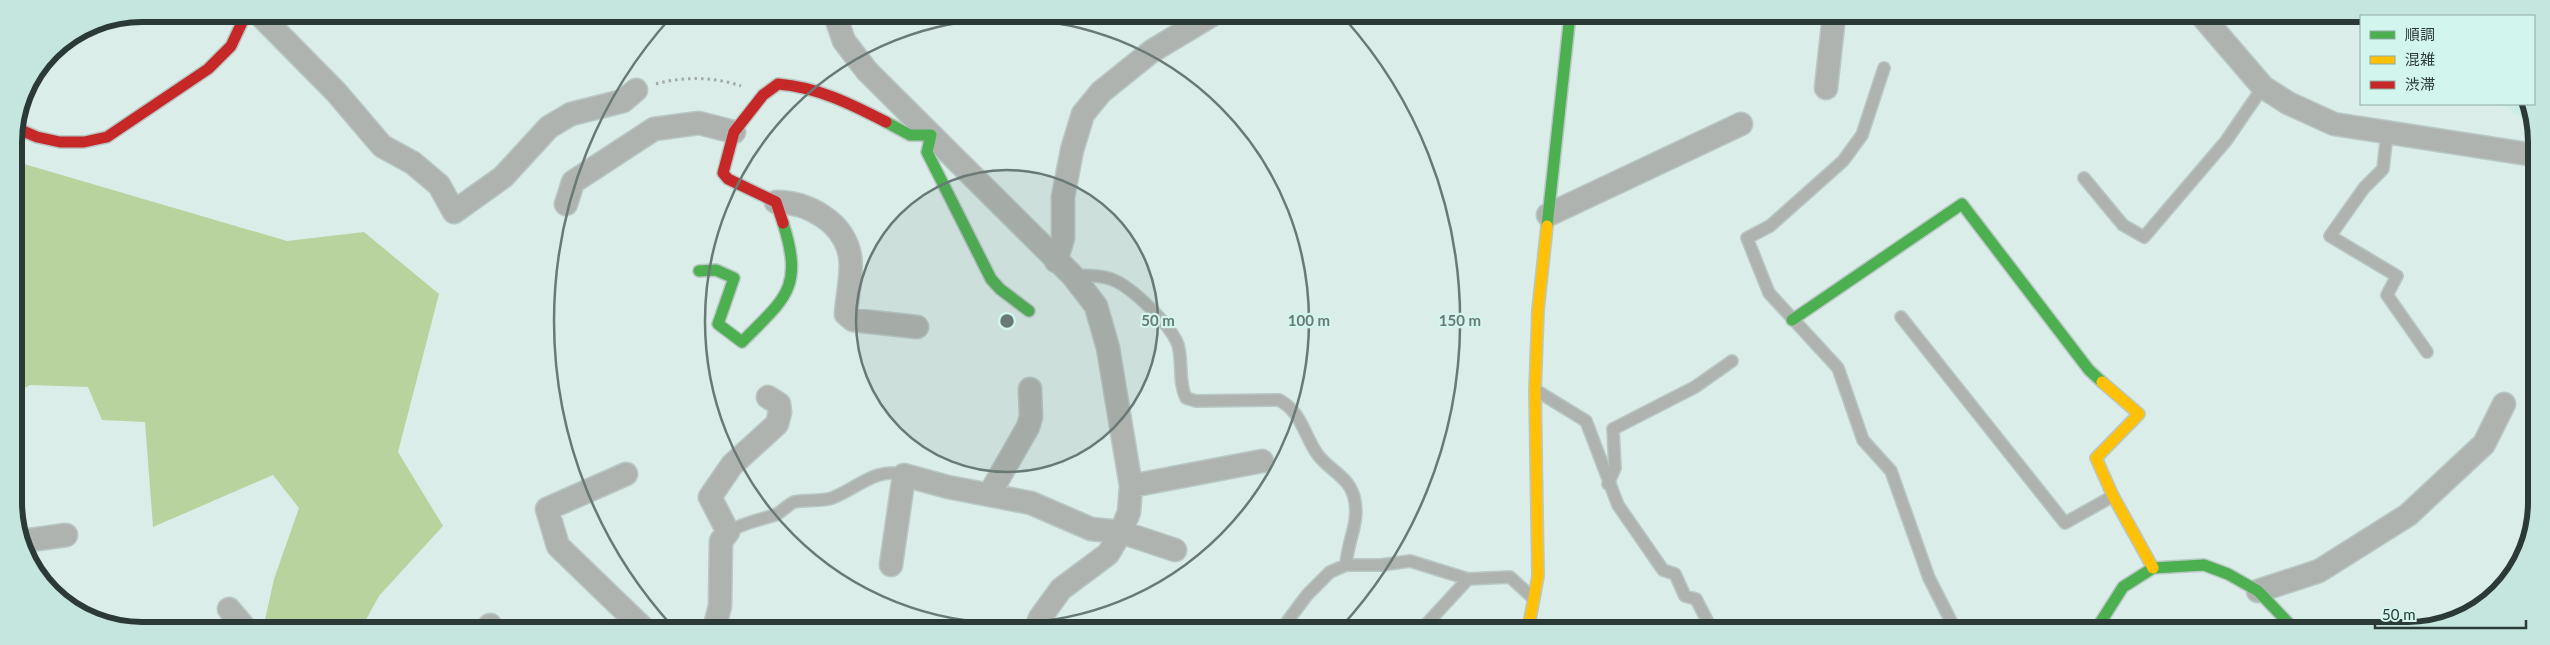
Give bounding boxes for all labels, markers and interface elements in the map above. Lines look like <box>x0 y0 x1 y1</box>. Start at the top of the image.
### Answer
legend <box>2360 15 2535 105</box>
text: 順調 <box>2405 25 2435 43</box>
text: 混雑 <box>2405 50 2435 68</box>
text: 渋滞 <box>2405 75 2435 93</box>
text: 50 m <box>1141 311 1175 329</box>
text: 100 m <box>1288 311 1330 329</box>
text: 150 m <box>1439 311 1481 329</box>
centre of rings <box>998 312 1016 330</box>
scale bar <box>2375 598 2526 630</box>
text: 50 m <box>2382 605 2416 623</box>

